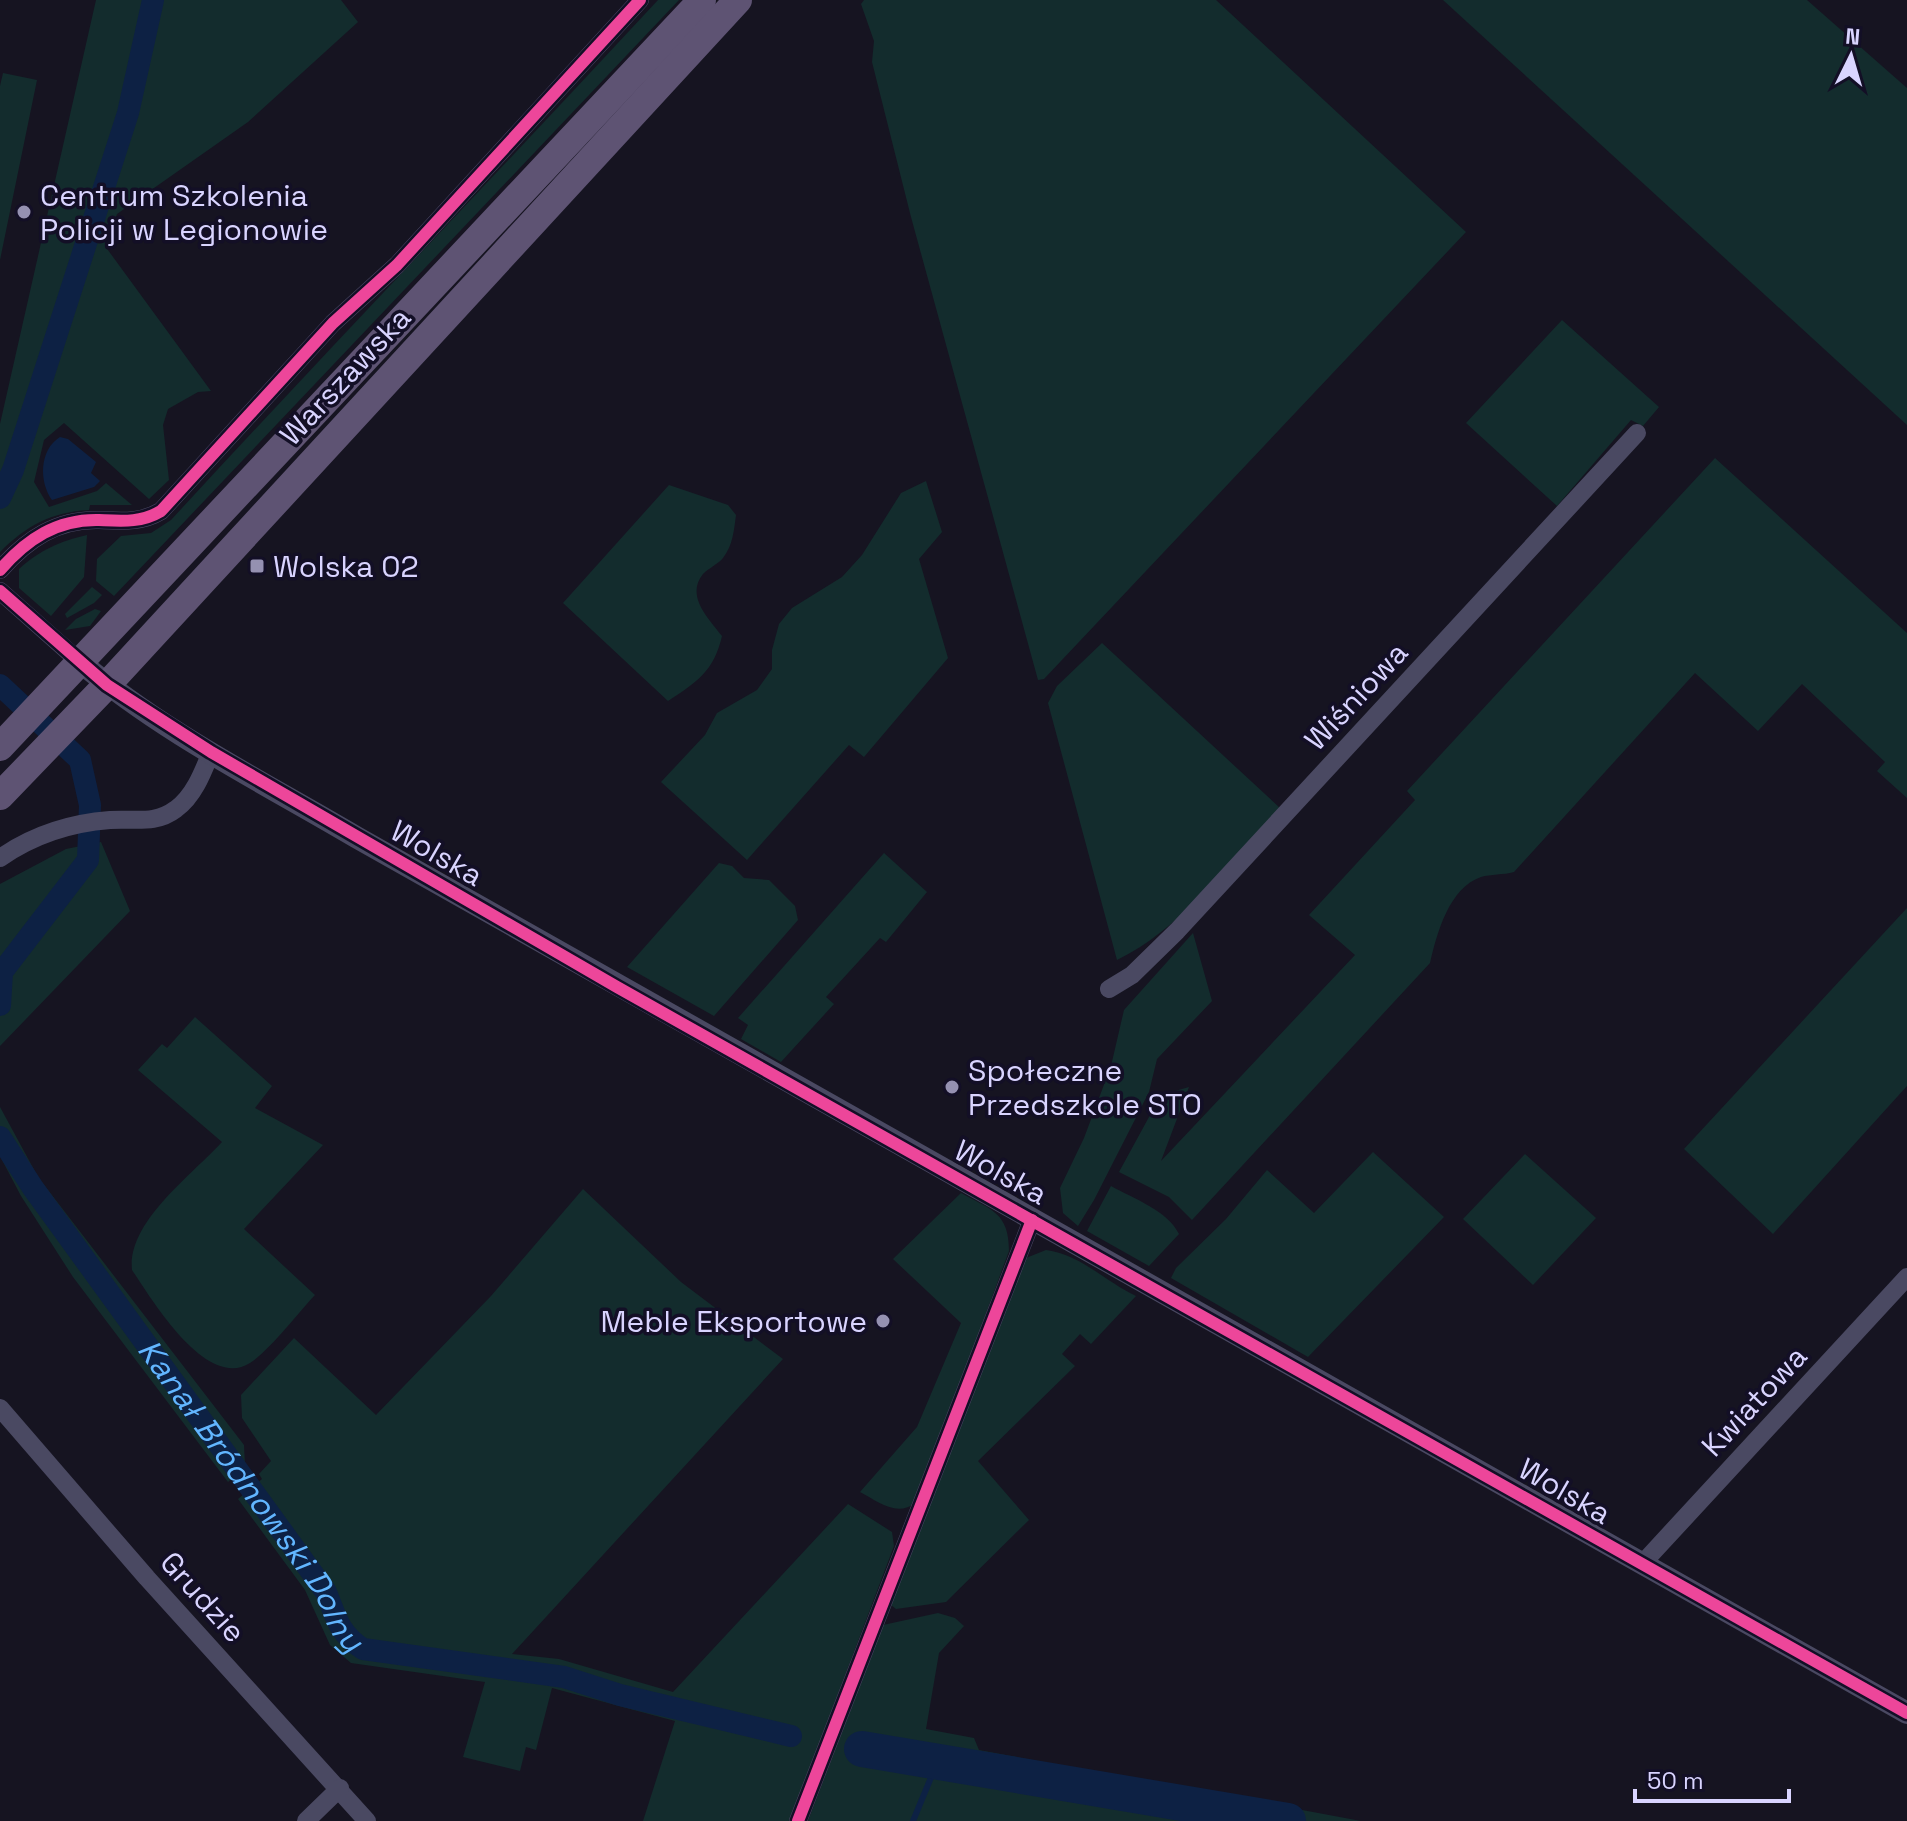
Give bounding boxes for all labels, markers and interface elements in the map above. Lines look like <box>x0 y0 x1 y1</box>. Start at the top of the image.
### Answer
north arrow <box>1811 16 1891 96</box>
text: N <box>1844 21 1861 51</box>
place label: Centrum Szkolenia Policji w Legionowie <box>40 176 328 249</box>
marker: Centrum Szkolenia Policji w Legionowie <box>15 203 33 221</box>
street label: Warszawska <box>271 299 419 453</box>
place label: Wolska 02 <box>273 547 419 586</box>
marker: Wolska 02 <box>248 557 266 575</box>
street label: Wiśniowa <box>1296 634 1416 758</box>
street label: Wolska <box>384 811 490 895</box>
place label: Społeczne Przedszkole STO <box>968 1051 1202 1124</box>
marker: Społeczne Przedszkole STO <box>943 1078 961 1096</box>
street label: Wolska <box>948 1131 1054 1213</box>
place label: Meble Eksportowe <box>601 1302 867 1341</box>
marker: Meble Eksportowe <box>874 1312 892 1330</box>
water label: Kanał Bródnowski Dolny <box>129 1331 373 1662</box>
street label: Kwiatowa <box>1693 1337 1815 1465</box>
street label: Wolska <box>1512 1449 1618 1533</box>
street label: Grudzie <box>152 1543 254 1651</box>
scale bar <box>1635 1753 1789 1803</box>
text: 50 m <box>1647 1765 1704 1796</box>

